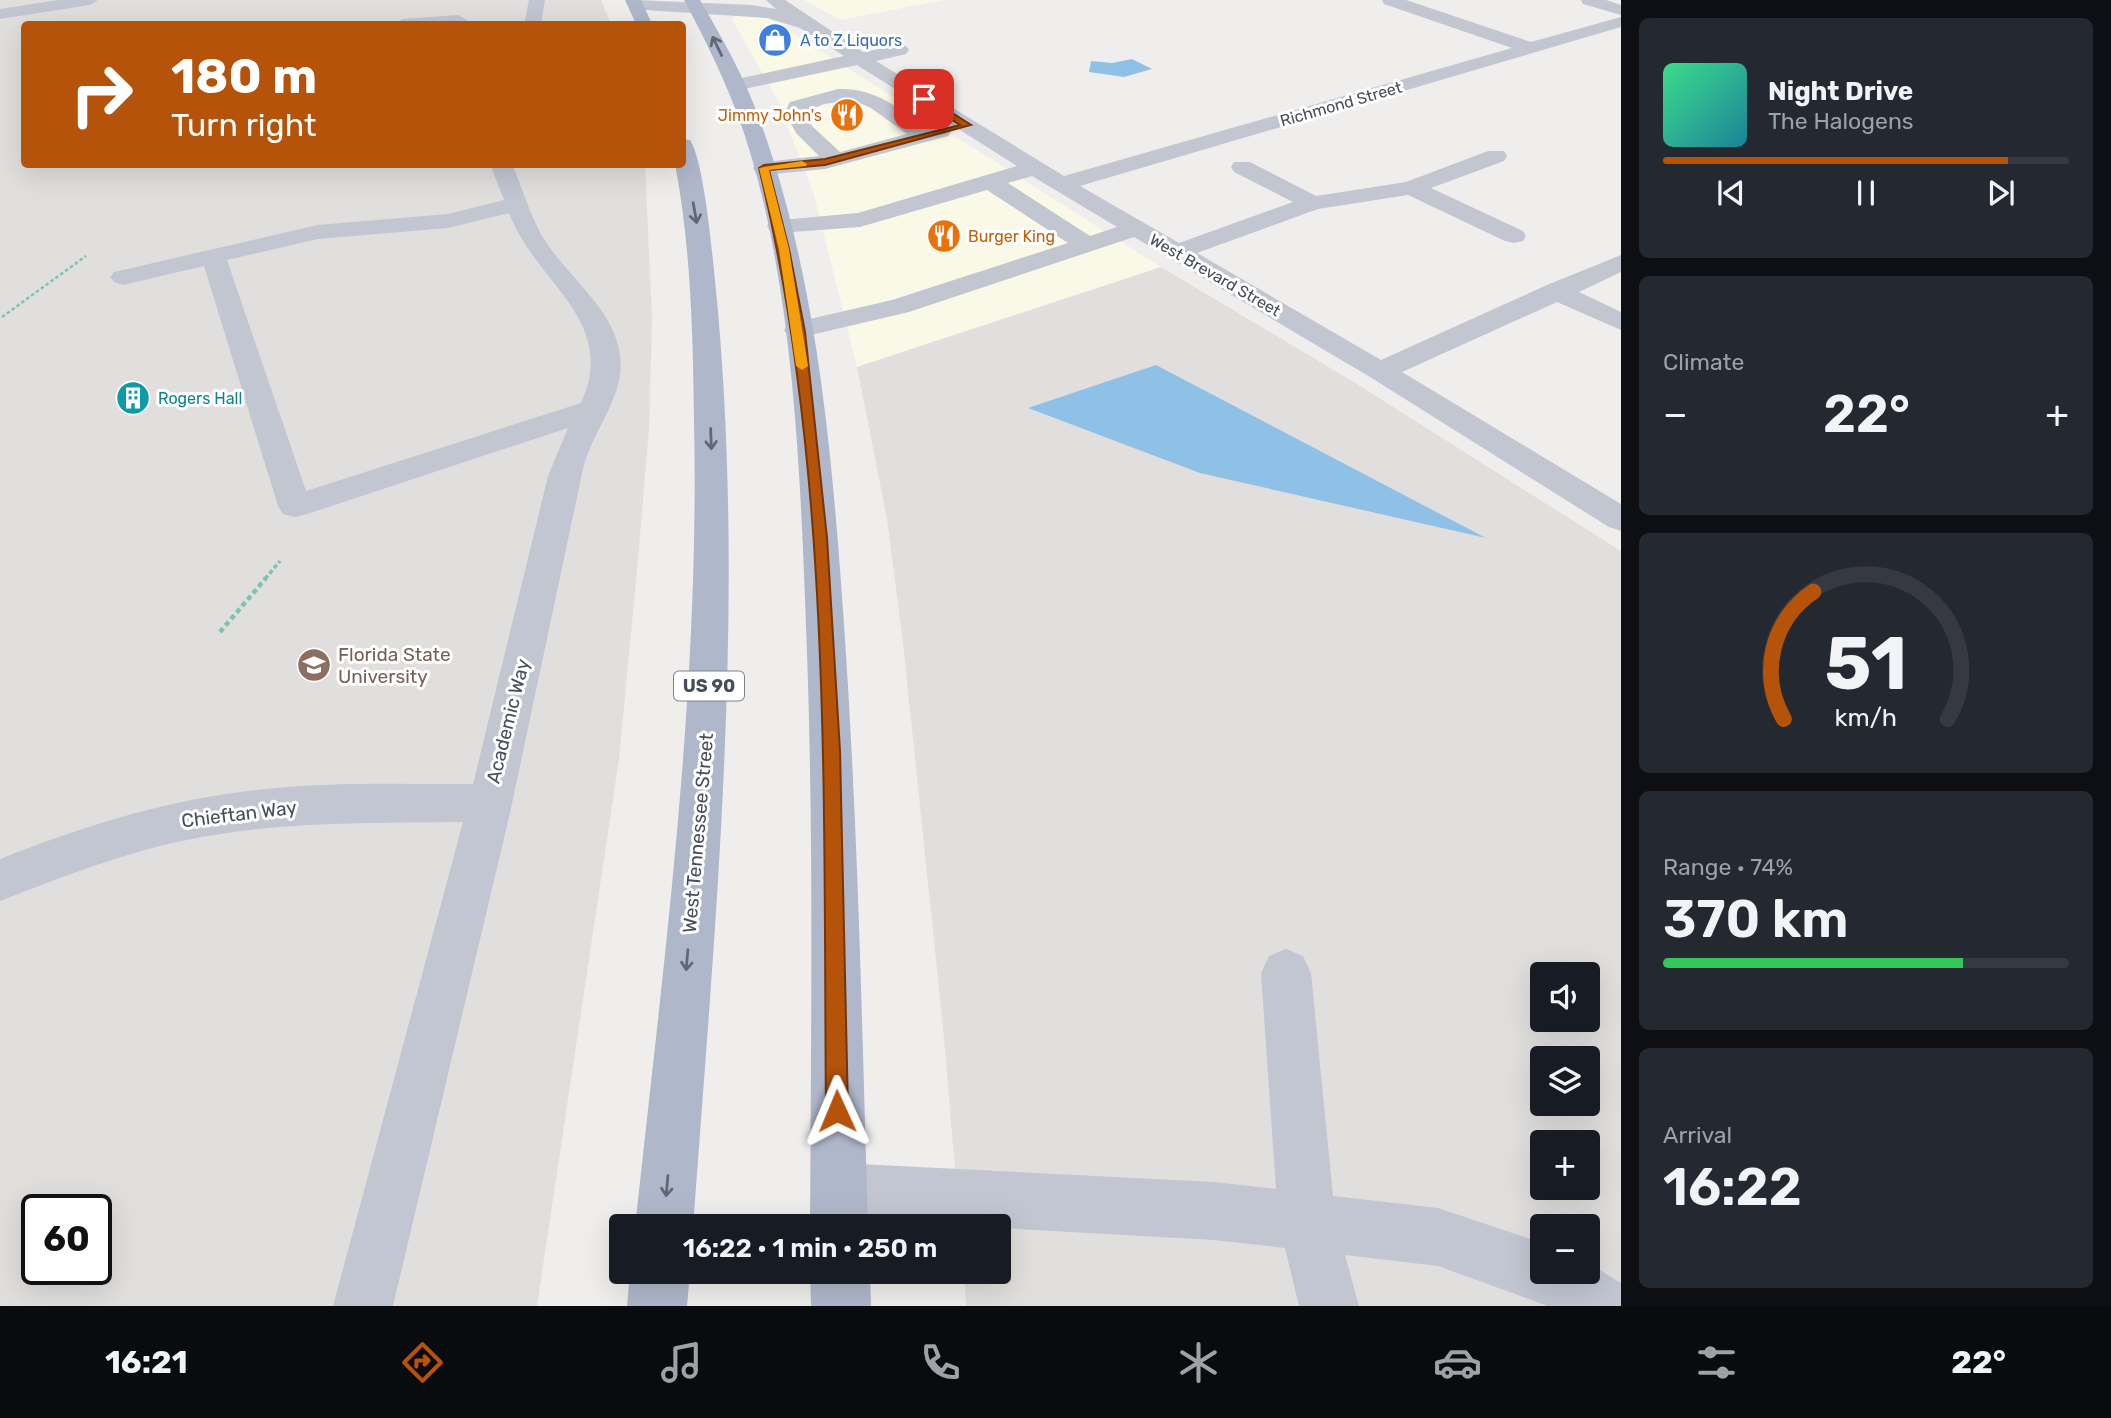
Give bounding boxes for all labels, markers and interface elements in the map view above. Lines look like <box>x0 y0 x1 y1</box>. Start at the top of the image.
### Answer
shop icon: A to Z Liquors <box>756 21 794 59</box>
place label: A to Z Liquors <box>800 31 902 50</box>
one-way arrow <box>709 36 723 57</box>
text: 180 m <box>171 47 317 105</box>
icon: right <box>56 49 147 140</box>
pin <box>894 69 954 129</box>
text: Night Drive <box>1768 76 1913 107</box>
street label: Richmond Street <box>1278 78 1404 130</box>
icon: arrive <box>905 80 943 118</box>
restaurant icon: Jimmy John's <box>828 96 866 134</box>
text: Turn right <box>171 106 316 144</box>
place label: Jimmy John's <box>718 106 822 125</box>
text: The Halogens <box>1768 107 1914 135</box>
icon: previous <box>1712 174 1750 212</box>
icon: pause <box>1847 174 1885 212</box>
icon: next <box>1982 174 2020 212</box>
one-way arrow <box>688 201 702 224</box>
restaurant icon: Burger King <box>925 217 963 255</box>
place label: Burger King <box>968 227 1055 246</box>
street label: West Brevard Street <box>1146 230 1284 320</box>
text: Climate <box>1663 348 1744 376</box>
building icon: Rogers Hall <box>114 379 152 417</box>
text: 22° <box>1823 383 1910 445</box>
place label: Rogers Hall <box>158 389 242 408</box>
text: − <box>1663 391 1688 437</box>
text: + <box>2045 391 2069 437</box>
one-way arrow <box>705 428 718 451</box>
text: 51 <box>1825 621 1907 707</box>
place label: Florida State University <box>338 643 451 688</box>
school or university icon: Florida State University <box>295 646 333 684</box>
street label: Academic Way <box>481 656 535 786</box>
road number: US 90 <box>674 672 744 700</box>
text: km/h <box>1835 703 1897 732</box>
street label: West Tennessee Street <box>678 732 718 934</box>
street label: Chieftan Way <box>180 796 298 832</box>
text: Range · 74% <box>1663 853 1793 881</box>
text: 370 km <box>1663 888 1848 950</box>
one-way arrow <box>680 948 693 971</box>
map controls <box>1530 962 1600 1284</box>
button: sound <box>1530 962 1600 1032</box>
button: layers <box>1530 1046 1600 1116</box>
position arrow <box>800 1074 874 1148</box>
text: Arrival <box>1663 1121 1732 1149</box>
button: + <box>1530 1130 1600 1200</box>
text: 16:22 <box>1663 1156 1802 1218</box>
one-way arrow <box>660 1175 673 1197</box>
speed limit sign: 60 <box>21 1194 112 1285</box>
button: − <box>1530 1214 1600 1284</box>
text: 16:22 · 1 min · 250 m <box>683 1233 937 1264</box>
icon: directions <box>398 1338 447 1387</box>
icon: music <box>657 1338 706 1387</box>
icon: phone <box>916 1338 965 1387</box>
icon: climate <box>1174 1338 1223 1387</box>
icon: car <box>1433 1338 1482 1387</box>
icon: filters <box>1692 1338 1741 1387</box>
text: 16:21 <box>105 1343 188 1381</box>
text: 22° <box>1951 1343 2006 1381</box>

